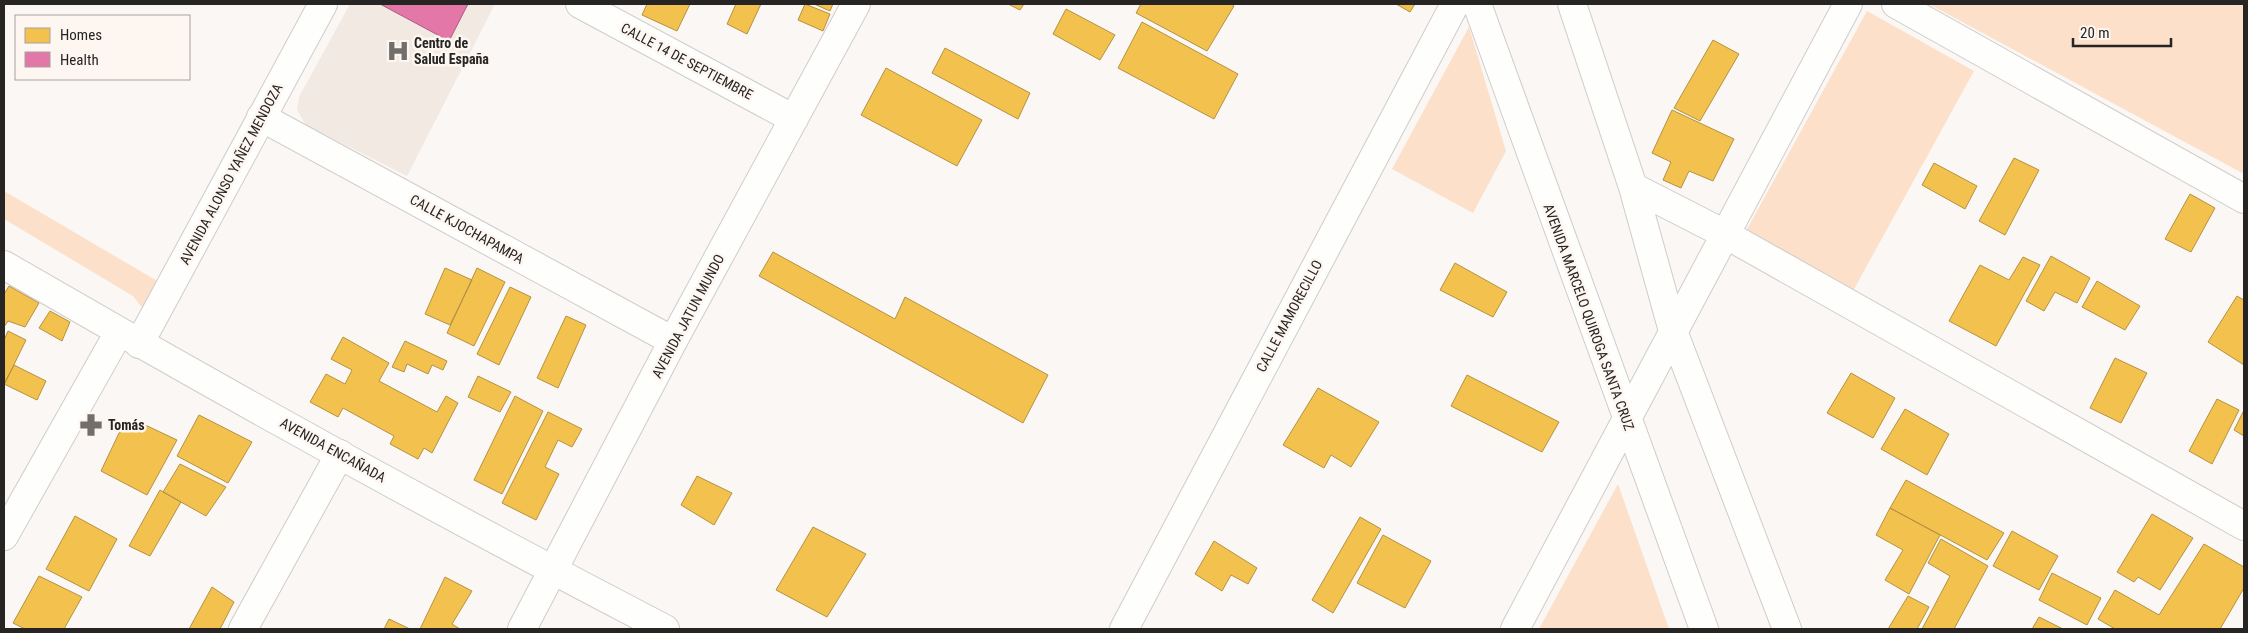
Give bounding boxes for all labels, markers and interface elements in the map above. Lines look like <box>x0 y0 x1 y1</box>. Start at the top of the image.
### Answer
legend <box>15 15 190 80</box>
scale bar <box>2073 15 2170 47</box>
street label: CALLE 14 DE SEPTIEMBRE <box>618 19 756 103</box>
text: 20 m <box>2080 24 2110 42</box>
text: Homes <box>60 26 102 44</box>
place label: Centro de Salud España <box>414 35 489 67</box>
hospital icon: Centro de Salud España <box>385 38 411 64</box>
text: Health <box>60 51 99 69</box>
street label: AVENIDA ALONSO YAÑEZ MENDOZA <box>175 80 286 267</box>
street label: CALLE KJOCHAPAMPA <box>407 191 527 267</box>
street label: AVENIDA MARCELO QUIROGA SANTA CRUZ <box>1540 201 1638 433</box>
street label: AVENIDA JATUN MUNDO <box>649 251 727 381</box>
street label: CALLE MAMORECILLO <box>1253 257 1325 375</box>
pharmacy icon: Tomás <box>78 412 104 438</box>
street label: AVENIDA ENCAÑADA <box>278 414 389 486</box>
place label: Tomás <box>108 417 145 433</box>

